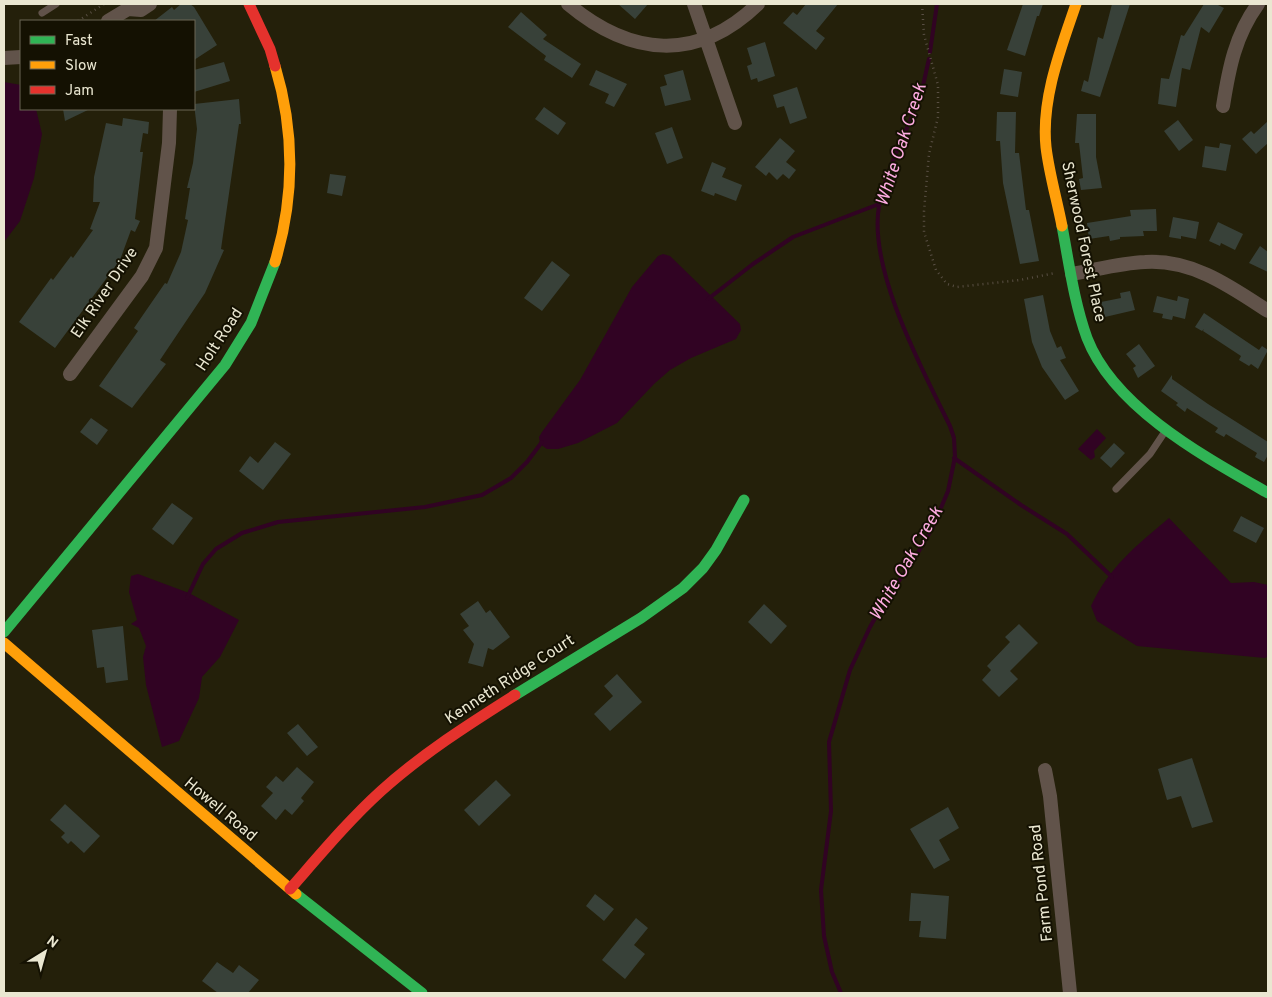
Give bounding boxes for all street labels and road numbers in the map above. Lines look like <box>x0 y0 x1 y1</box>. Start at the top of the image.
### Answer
street label: Sherwood Forest Place <box>1056 160 1110 324</box>
street label: Elk River Drive <box>67 244 143 342</box>
street label: Holt Road <box>192 305 248 375</box>
street label: Kenneth Ridge Court <box>442 631 578 729</box>
street label: Howell Road <box>179 774 261 846</box>
street label: Farm Pond Road <box>1026 823 1058 943</box>

